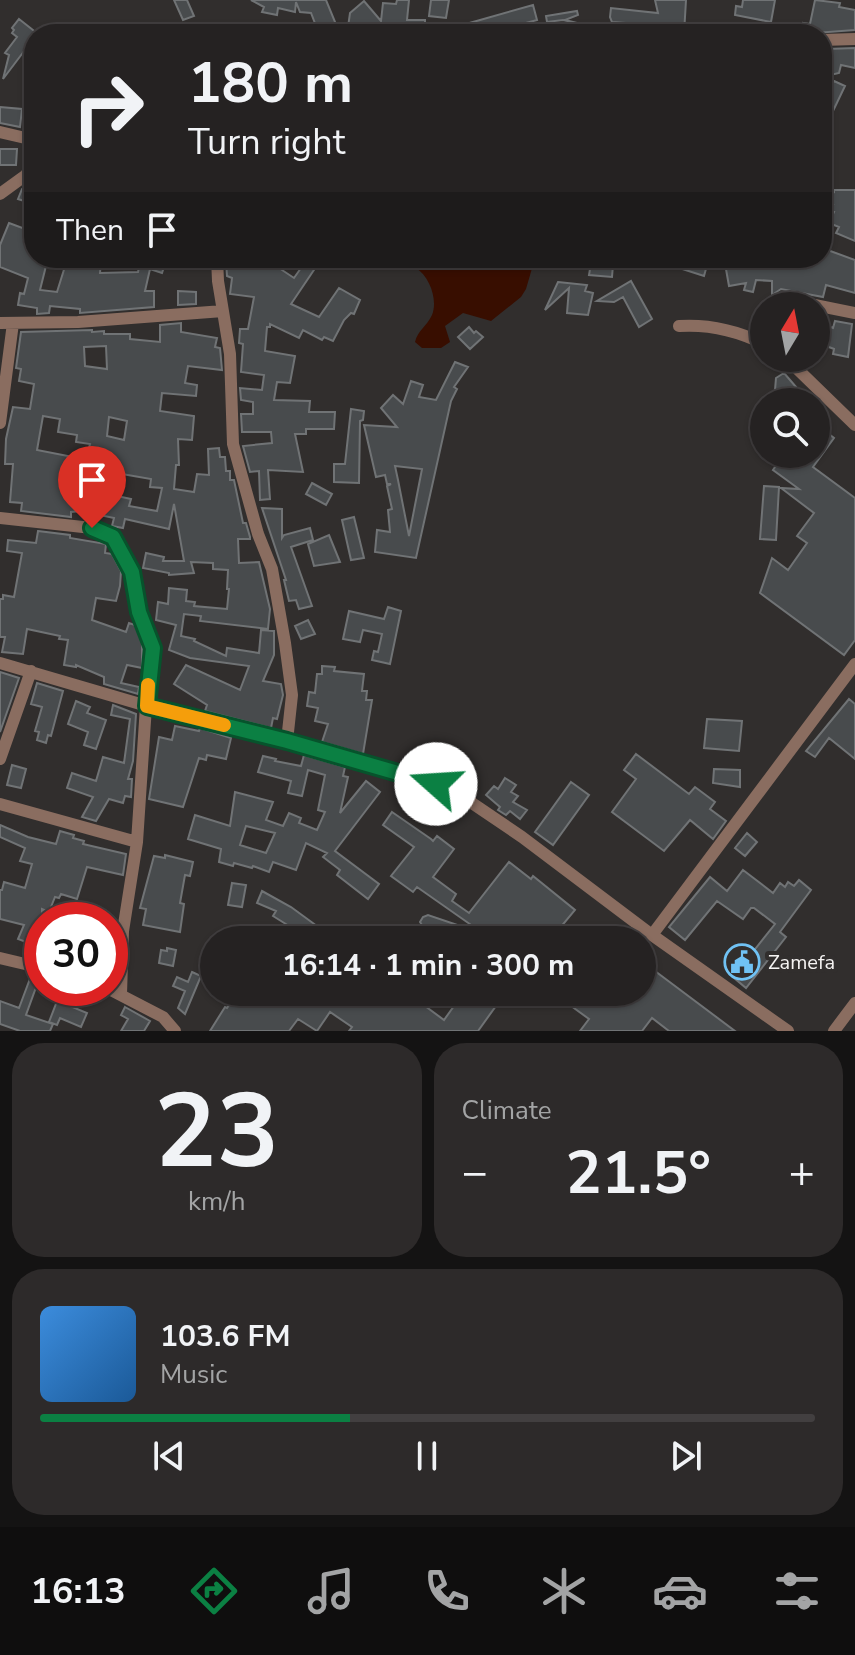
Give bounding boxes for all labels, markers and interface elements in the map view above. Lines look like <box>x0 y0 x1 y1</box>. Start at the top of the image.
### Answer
text: 180 m <box>188 45 353 122</box>
icon: right <box>56 56 160 160</box>
text: Turn right <box>188 118 345 167</box>
icon: arrive <box>140 208 184 252</box>
text: Then <box>56 210 124 251</box>
north arrow <box>750 292 830 372</box>
map controls <box>750 292 830 468</box>
button: search <box>750 388 830 468</box>
pin <box>58 446 126 528</box>
icon: arrive <box>70 458 114 502</box>
position arrow <box>394 742 478 826</box>
speed limit sign: 30 <box>24 902 128 1006</box>
public building icon: Zamefa <box>723 943 761 981</box>
text: 16:14 · 1 min · 300 m <box>282 945 574 986</box>
place label: Zamefa <box>768 949 835 976</box>
text: 23 <box>154 1061 279 1203</box>
text: Climate <box>462 1093 552 1128</box>
text: 21.5° <box>565 1132 711 1214</box>
text: − <box>462 1143 488 1203</box>
text: + <box>789 1143 815 1203</box>
text: km/h <box>188 1184 245 1219</box>
text: 103.6 FM <box>160 1316 290 1357</box>
text: Music <box>160 1357 227 1392</box>
icon: previous <box>147 1434 191 1478</box>
icon: pause <box>405 1434 449 1478</box>
icon: next <box>664 1434 708 1478</box>
icon: directions <box>186 1563 242 1619</box>
icon: music <box>303 1563 359 1619</box>
icon: phone <box>419 1563 475 1619</box>
icon: climate <box>536 1563 592 1619</box>
icon: car <box>652 1563 708 1619</box>
icon: filters <box>769 1563 825 1619</box>
text: 16:13 <box>30 1567 126 1616</box>

